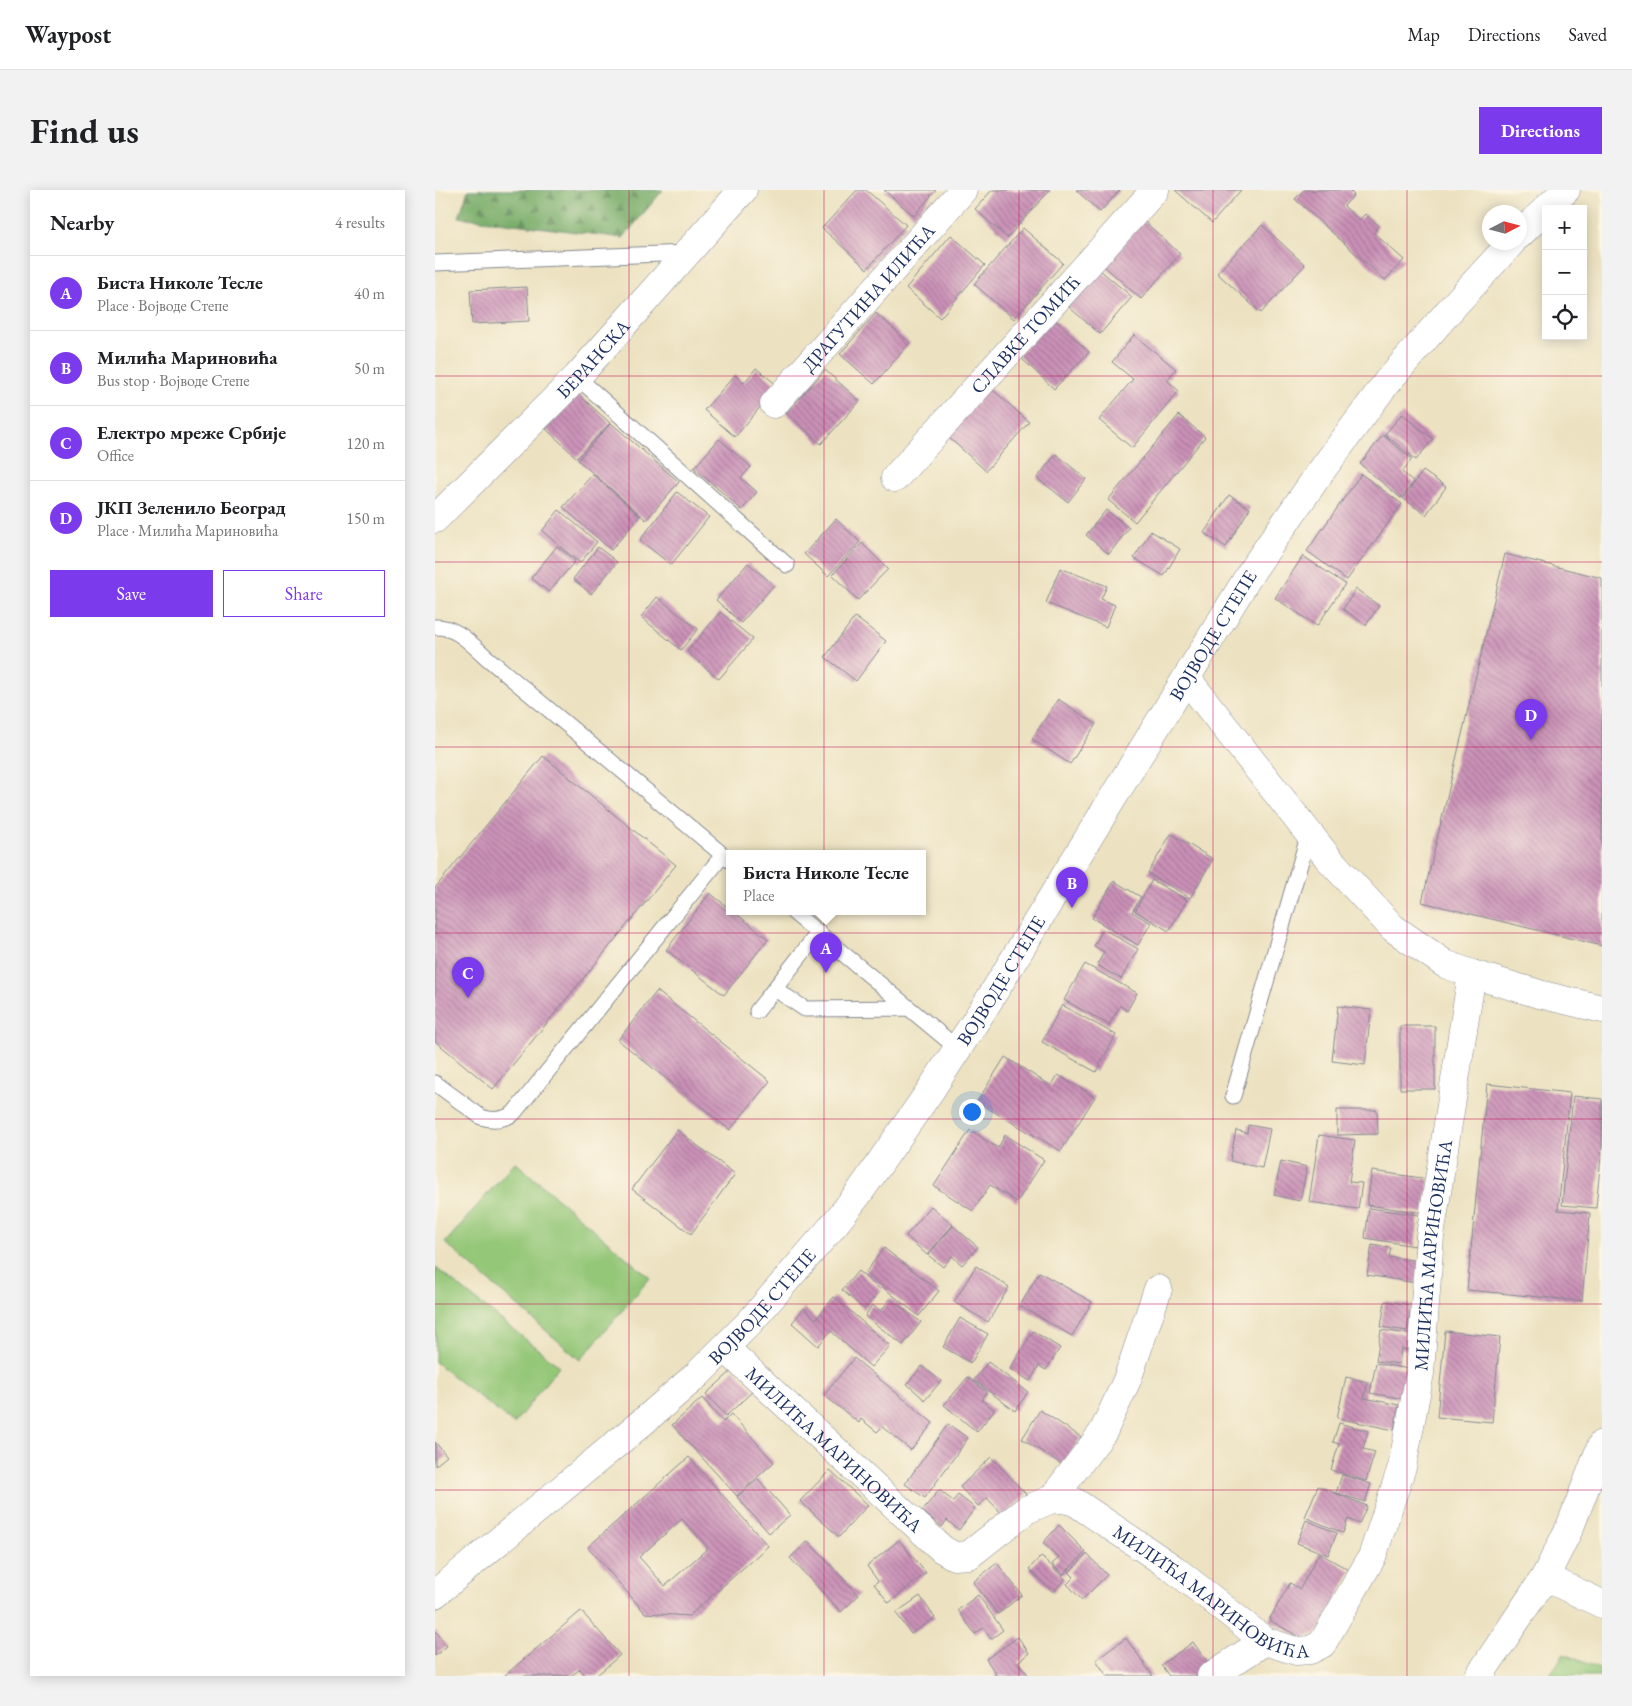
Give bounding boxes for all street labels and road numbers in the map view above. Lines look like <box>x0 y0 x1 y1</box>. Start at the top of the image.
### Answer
street label: ДРАГУТИНА ИЛИЋА <box>796 218 941 377</box>
street label: СЛАВКЕ ТОМИЋ <box>965 269 1086 399</box>
street label: БЕРАНСКА <box>551 314 636 404</box>
street label: ВОЈВОДЕ СТЕПЕ <box>1163 565 1263 705</box>
street label: ВОЈВОДЕ СТЕПЕ <box>951 911 1051 1050</box>
street label: МИЛИЋА МАРИНОВИЋА <box>1408 1137 1458 1372</box>
street label: ВОЈВОДЕ СТЕПЕ <box>703 1243 821 1370</box>
street label: МИЛИЋА МАРИНОВИЋА <box>740 1361 928 1538</box>
street label: МИЛИЋА МАРИНОВИЋА <box>1108 1519 1311 1664</box>

